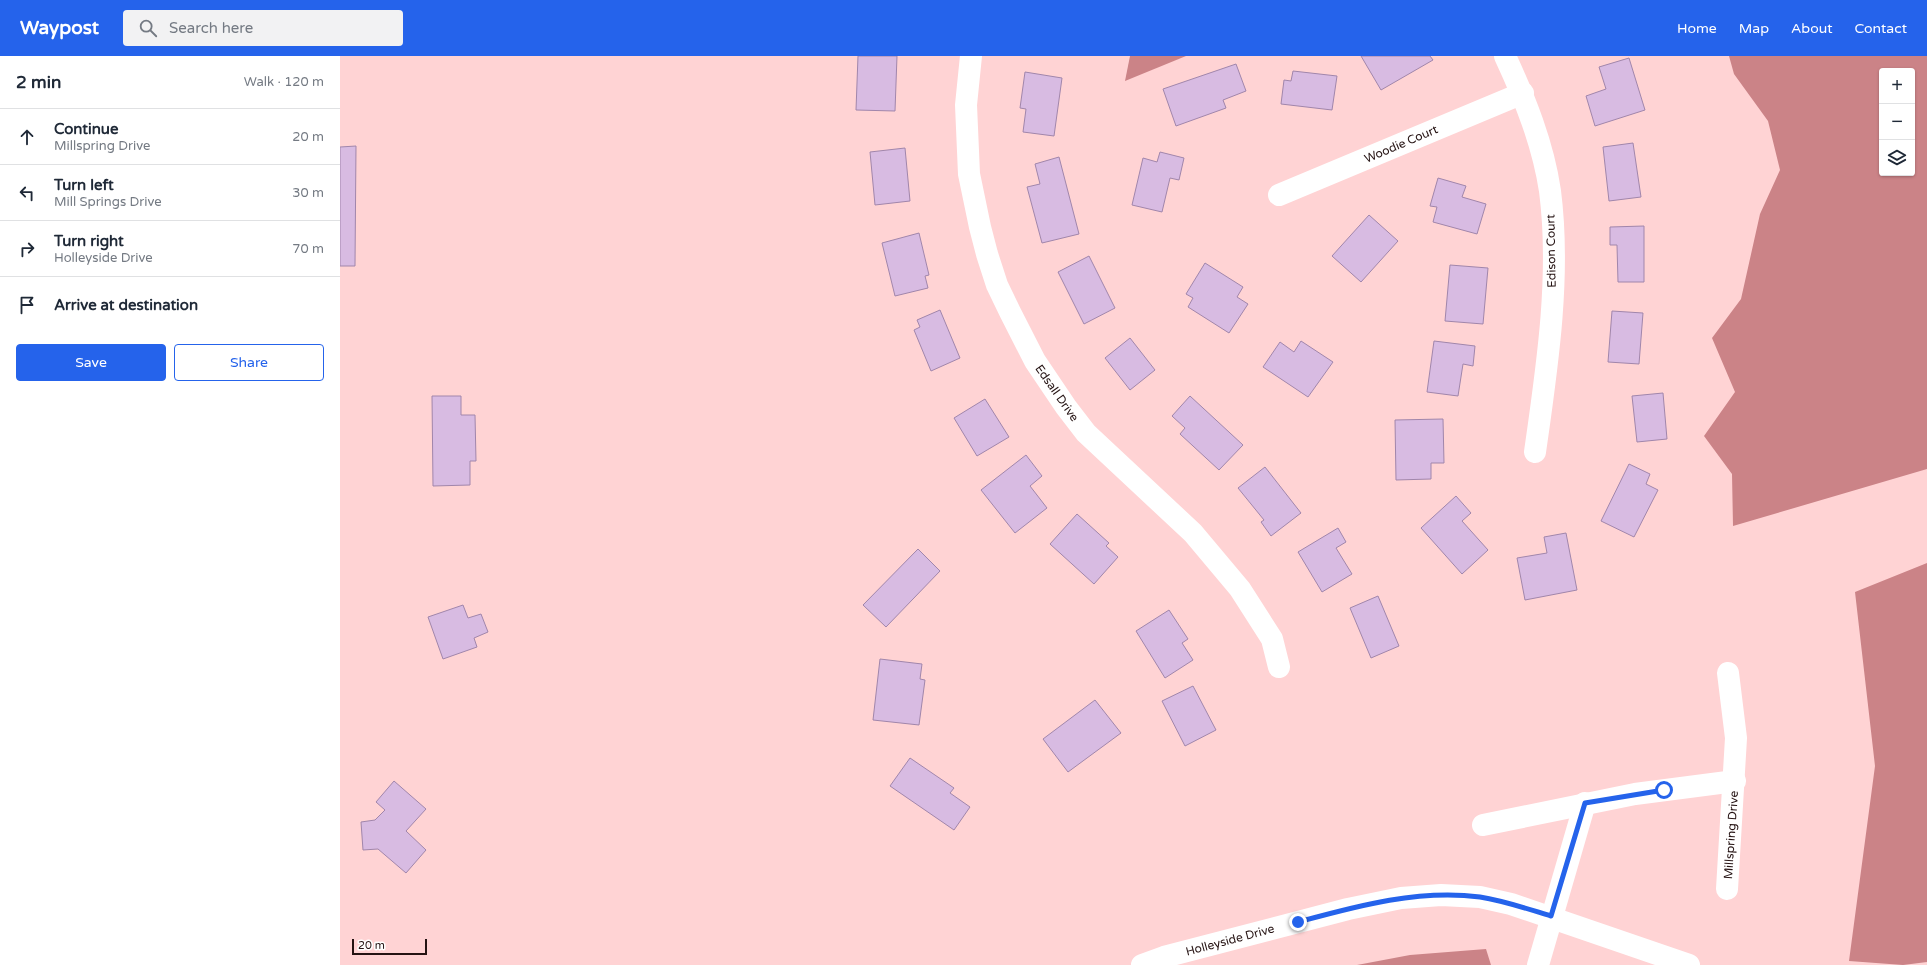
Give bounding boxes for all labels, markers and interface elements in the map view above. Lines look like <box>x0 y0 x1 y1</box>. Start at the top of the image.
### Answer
search box <box>123 10 403 46</box>
text: Waypost <box>20 17 99 39</box>
icon: search <box>137 17 159 39</box>
text: Search here <box>169 19 253 37</box>
text: Home <box>1677 20 1717 37</box>
text: Map <box>1739 20 1769 37</box>
text: About <box>1791 20 1833 37</box>
text: Contact <box>1855 20 1907 37</box>
map controls <box>1879 68 1915 176</box>
button: + <box>1879 68 1915 104</box>
text: 2 min <box>16 72 61 93</box>
text: Walk · 120 m <box>244 74 324 90</box>
button: − <box>1879 104 1915 140</box>
text: Continue <box>54 120 118 138</box>
street label: Woodie Court <box>1362 122 1440 166</box>
icon: ahead <box>16 126 38 148</box>
text: 20 m <box>292 129 324 145</box>
text: Millspring Drive <box>54 138 150 154</box>
button: layers <box>1879 140 1915 176</box>
text: Turn left <box>54 176 114 194</box>
icon: left <box>16 182 38 204</box>
text: 30 m <box>292 185 324 201</box>
text: Mill Springs Drive <box>54 194 162 210</box>
street label: Edison Court <box>1543 214 1559 288</box>
text: Turn right <box>54 232 124 250</box>
icon: right <box>16 238 38 260</box>
text: 70 m <box>292 241 324 257</box>
text: Holleyside Drive <box>54 250 153 266</box>
icon: arrive <box>16 294 38 316</box>
text: Arrive at destination <box>54 296 198 314</box>
button: Save <box>16 344 166 381</box>
button: Share <box>174 344 324 381</box>
street label: Edsall Drive <box>1032 362 1082 424</box>
route start <box>1655 781 1673 799</box>
street label: Millspring Drive <box>1721 790 1741 880</box>
route end <box>1289 913 1307 931</box>
street label: Holleyside Drive <box>1184 921 1276 959</box>
scale bar <box>352 937 427 956</box>
text: 20 m <box>358 939 385 952</box>

